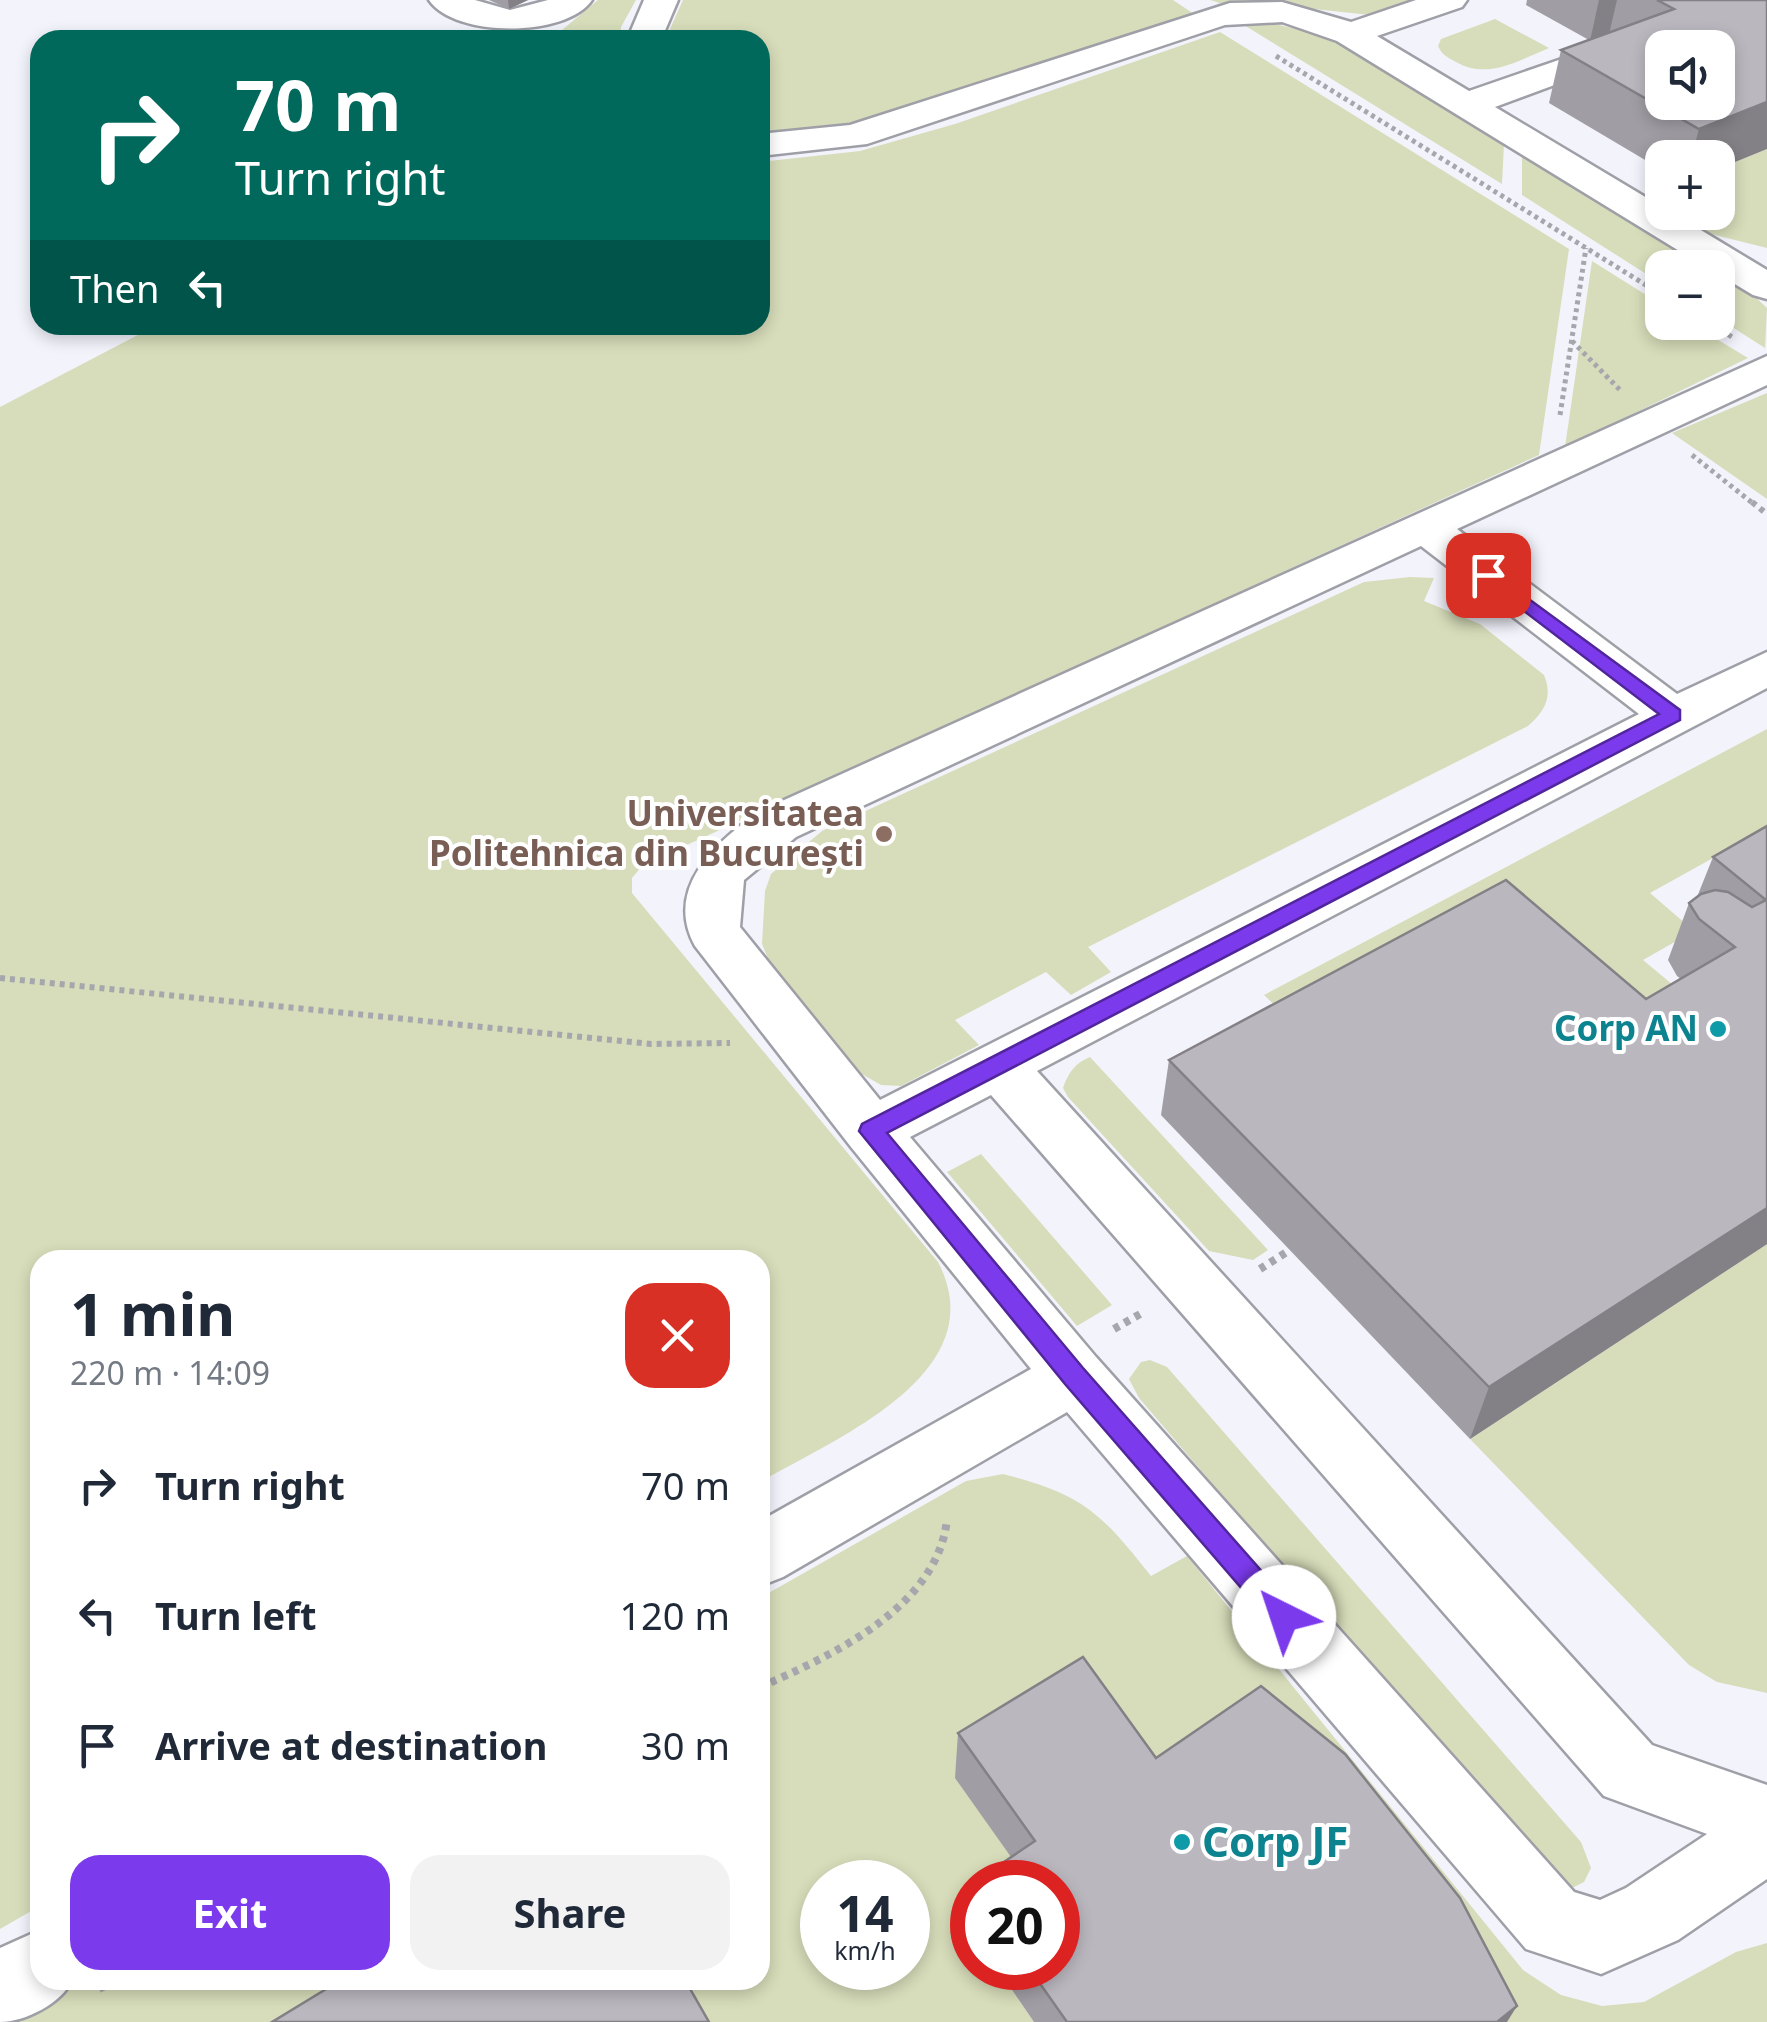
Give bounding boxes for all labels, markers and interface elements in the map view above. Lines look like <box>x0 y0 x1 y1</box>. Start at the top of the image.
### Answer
map controls <box>1645 30 1735 340</box>
button: sound <box>1645 30 1735 120</box>
text: 70 m <box>235 56 402 152</box>
icon: right <box>70 70 200 200</box>
button: + <box>1645 140 1735 230</box>
text: Turn right <box>235 147 446 208</box>
button: − <box>1645 250 1735 340</box>
icon: left <box>180 260 235 315</box>
text: Then <box>70 262 160 314</box>
pin <box>1446 533 1531 618</box>
icon: arrive <box>1461 548 1516 603</box>
place label: Universitatea Politehnica din București <box>429 789 864 876</box>
marker: Universitatea Politehnica din București <box>873 823 895 845</box>
place label: Corp AN <box>1554 1004 1698 1051</box>
marker: Corp AN <box>1707 1018 1729 1040</box>
text: 1 min <box>70 1272 235 1354</box>
button: close <box>625 1283 730 1388</box>
text: 220 m · 14:09 <box>70 1351 270 1394</box>
icon: right <box>70 1458 125 1513</box>
text: Turn right <box>155 1459 345 1511</box>
text: 70 m <box>641 1459 730 1511</box>
position arrow <box>1232 1565 1336 1669</box>
icon: left <box>70 1588 125 1643</box>
text: Turn left <box>155 1589 317 1641</box>
text: 120 m <box>619 1589 730 1641</box>
icon: arrive <box>70 1718 125 1773</box>
text: Arrive at destination <box>155 1719 547 1771</box>
text: 30 m <box>641 1719 730 1771</box>
place label: Corp JF <box>1202 1812 1348 1869</box>
marker: Corp JF <box>1171 1831 1193 1853</box>
button: Exit <box>70 1855 390 1970</box>
button: Share <box>410 1855 730 1970</box>
speed limit sign: 20 <box>950 1860 1080 1990</box>
text: 14 <box>836 1879 894 1947</box>
text: km/h <box>834 1933 896 1967</box>

